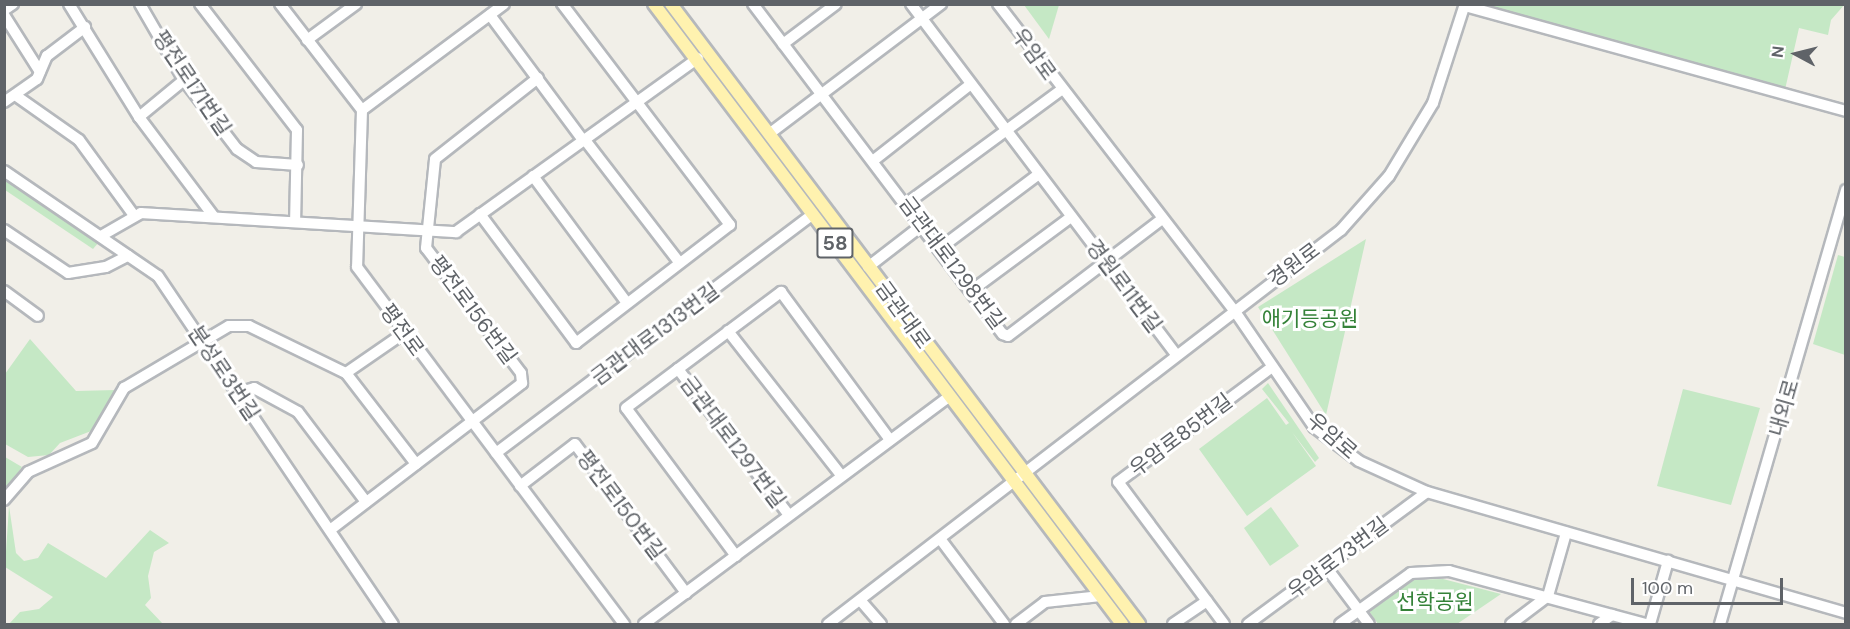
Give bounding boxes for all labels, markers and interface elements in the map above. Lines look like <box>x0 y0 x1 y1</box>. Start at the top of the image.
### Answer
street label: 우암로 <box>1007 23 1061 85</box>
north arrow <box>1766 24 1826 84</box>
street label: 평전로171번길 <box>148 26 236 140</box>
text: N <box>1767 45 1789 59</box>
street label: 금관대로1298번길 <box>894 192 1010 334</box>
road number: 58 <box>816 226 854 260</box>
street label: 경원로11번길 <box>1081 235 1167 337</box>
street label: 경원로 <box>1263 237 1325 293</box>
street label: 평전로156번길 <box>424 251 522 369</box>
street label: 금관대로 <box>870 276 936 354</box>
street label: 금관대로1313번길 <box>586 278 724 390</box>
street label: 평전로 <box>375 299 429 361</box>
park label: 애기등공원 <box>1262 306 1358 332</box>
street label: 분성로3번길 <box>183 321 265 425</box>
street label: 금관대로1297번길 <box>675 371 791 513</box>
street label: 내외로 <box>1764 377 1804 439</box>
street label: 우암로85번길 <box>1125 388 1237 482</box>
street label: 우암로 <box>1302 407 1362 465</box>
street label: 평전로150번길 <box>572 445 670 565</box>
street label: 우암로73번길 <box>1283 512 1393 604</box>
scale bar <box>1634 566 1786 604</box>
text: 100 m <box>1642 576 1693 600</box>
park label: 선학공원 <box>1396 589 1474 615</box>

